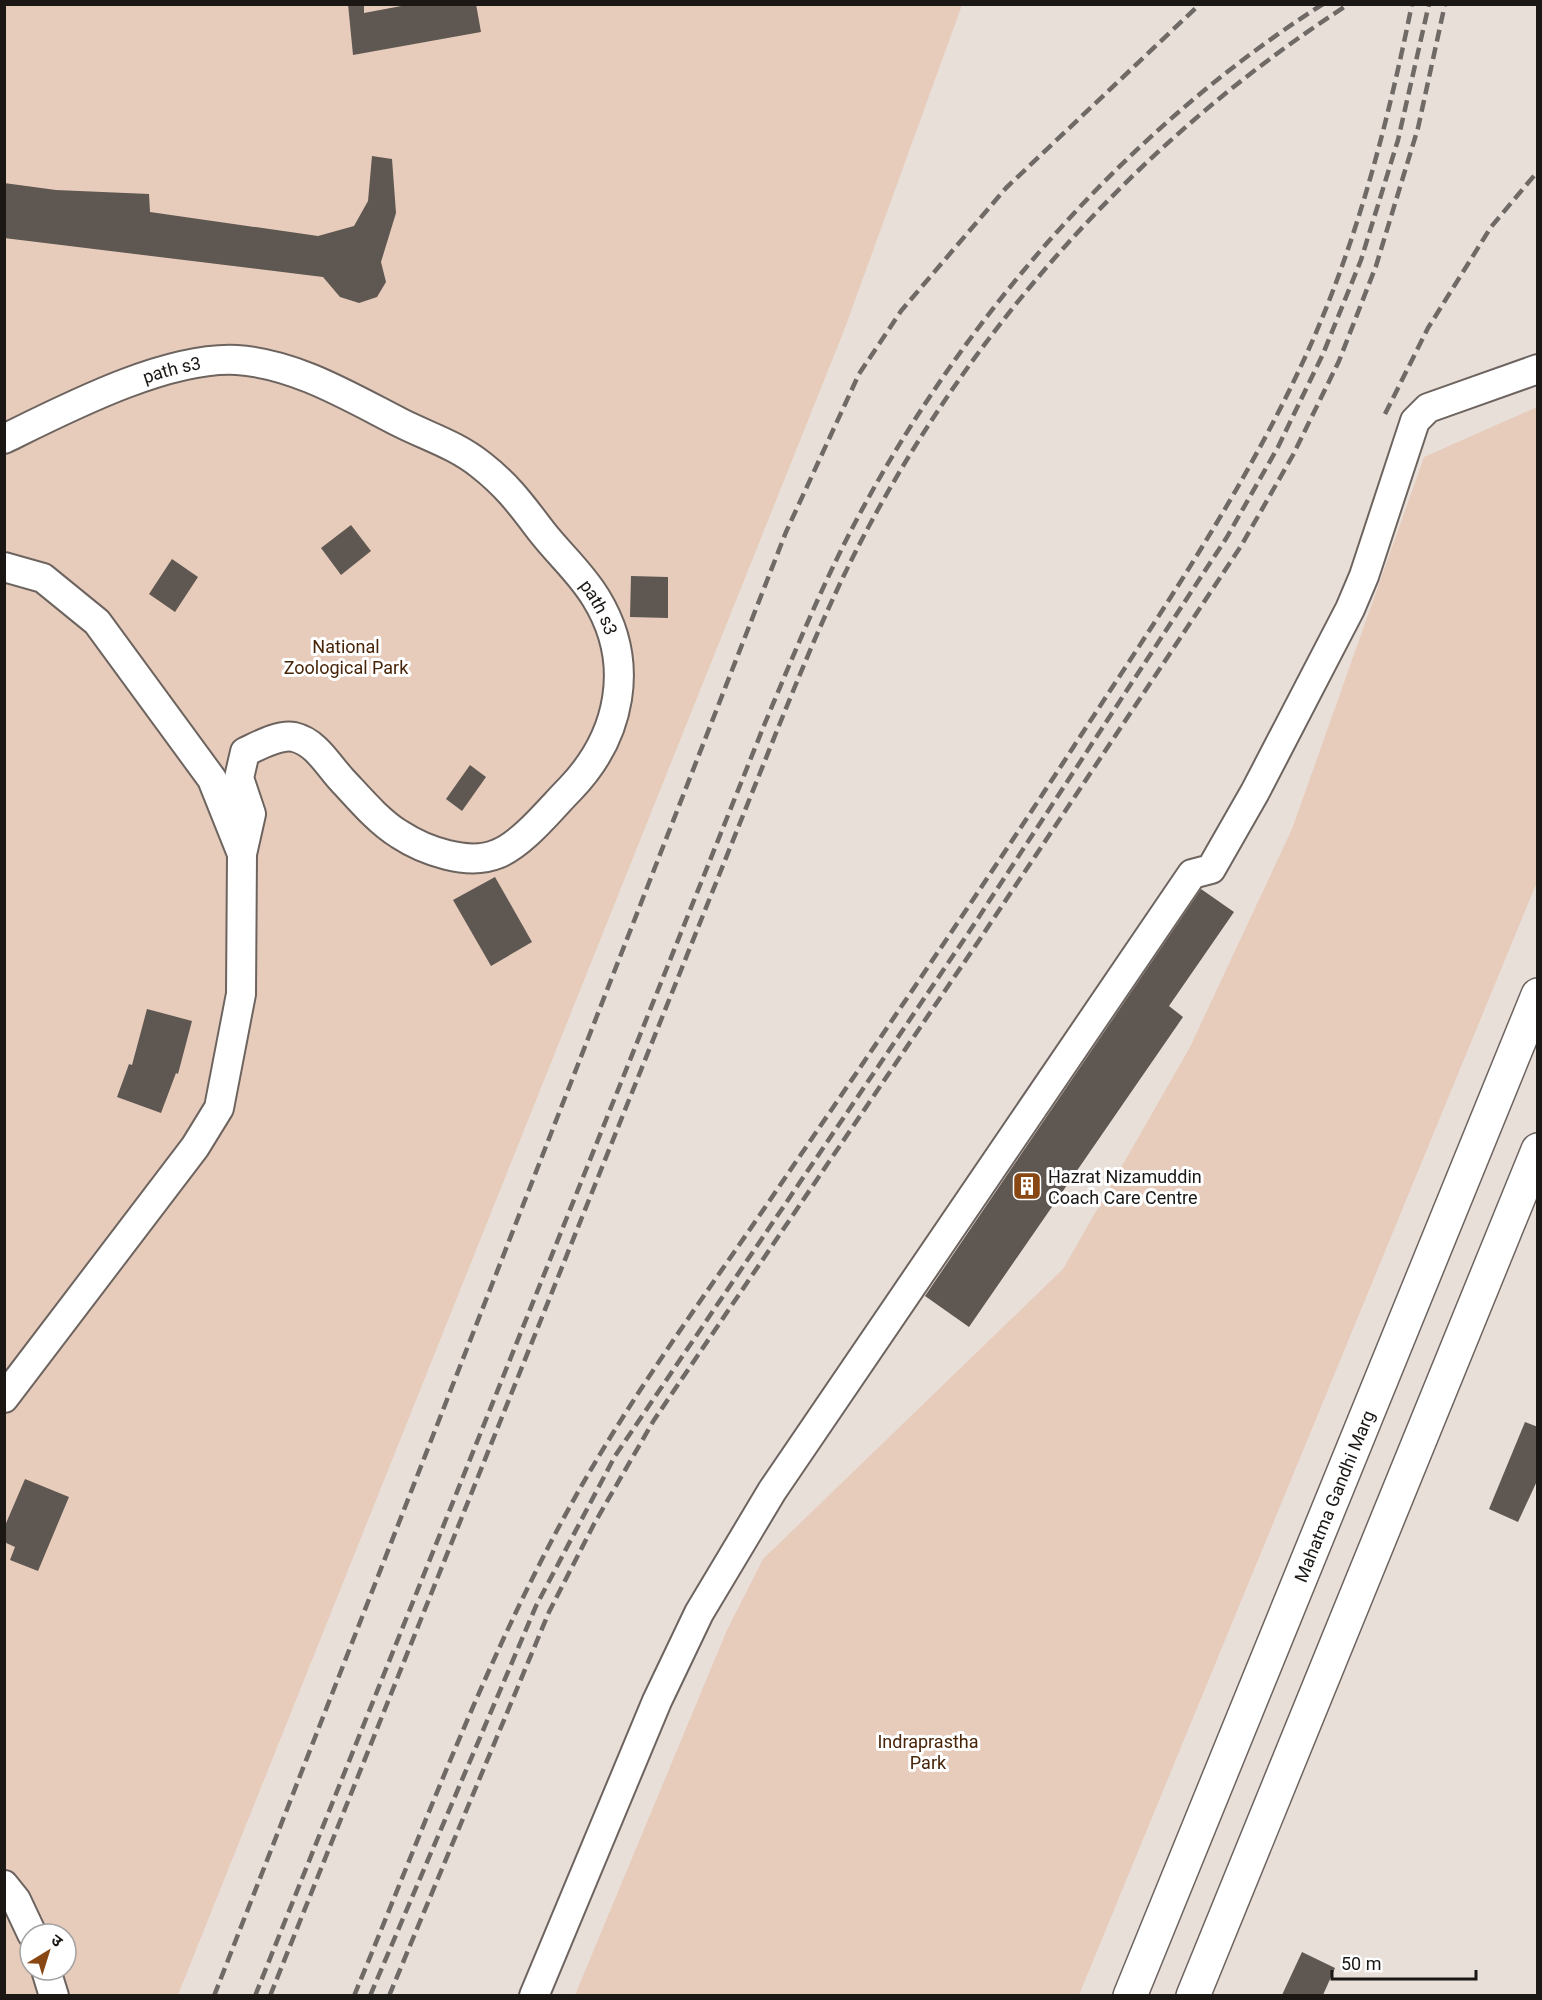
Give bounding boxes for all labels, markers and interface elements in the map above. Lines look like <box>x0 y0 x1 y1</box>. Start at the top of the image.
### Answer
street label: path s3 <box>140 352 202 387</box>
street label: path s3 <box>576 575 622 637</box>
park label: National Zoological Park <box>284 636 409 678</box>
place label: Hazrat Nizamuddin Coach Care Centre <box>1048 1166 1202 1208</box>
building icon: Hazrat Nizamuddin Coach Care Centre <box>1011 1170 1043 1202</box>
street label: Mahatma Gandhi Marg <box>1289 1407 1378 1585</box>
park label: Indraprastha Park <box>877 1731 979 1773</box>
north arrow <box>18 1922 78 1982</box>
text: उ <box>47 1930 67 1951</box>
scale bar <box>1332 1943 1476 1981</box>
text: 50 m <box>1341 1953 1381 1974</box>

